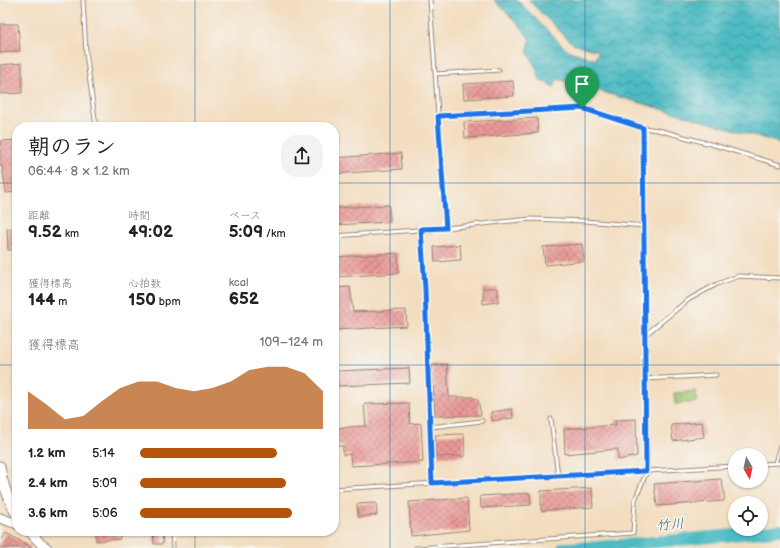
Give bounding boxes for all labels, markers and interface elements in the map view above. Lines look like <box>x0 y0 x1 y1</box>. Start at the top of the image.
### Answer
pin <box>565 67 599 108</box>
icon: arrive <box>571 73 593 95</box>
text: 朝のラン <box>28 134 116 161</box>
button: share <box>281 135 323 177</box>
text: 06:44 · 8 × 1.2 km <box>28 163 130 179</box>
text: 距離 <box>28 209 50 222</box>
text: 時間 <box>128 209 150 222</box>
text: ペース <box>229 209 261 222</box>
text: 9.52 <box>28 222 62 242</box>
text: 49:02 <box>128 222 173 242</box>
text: 5:09 <box>229 222 263 242</box>
text: km <box>62 227 79 240</box>
text: /km <box>263 227 286 240</box>
text: kcal <box>229 276 248 289</box>
text: 獲得標高 <box>28 277 72 290</box>
text: 心拍数 <box>128 277 161 290</box>
text: 652 <box>229 289 259 309</box>
text: 144 <box>28 290 55 310</box>
text: 150 <box>128 290 156 310</box>
text: m <box>55 295 67 308</box>
text: bpm <box>156 295 181 308</box>
text: 109–124 m <box>260 334 323 350</box>
text: 獲得標高 <box>28 337 80 353</box>
text: 1.2 km <box>28 445 66 461</box>
text: 5:14 <box>92 445 115 461</box>
north arrow <box>728 448 768 488</box>
map controls <box>728 448 768 536</box>
text: 2.4 km <box>28 475 68 491</box>
text: 5:09 <box>92 475 117 491</box>
button: locate <box>728 496 768 536</box>
text: 3.6 km <box>28 505 68 521</box>
text: 5:06 <box>92 505 118 521</box>
water label: 竹川 <box>655 515 685 534</box>

